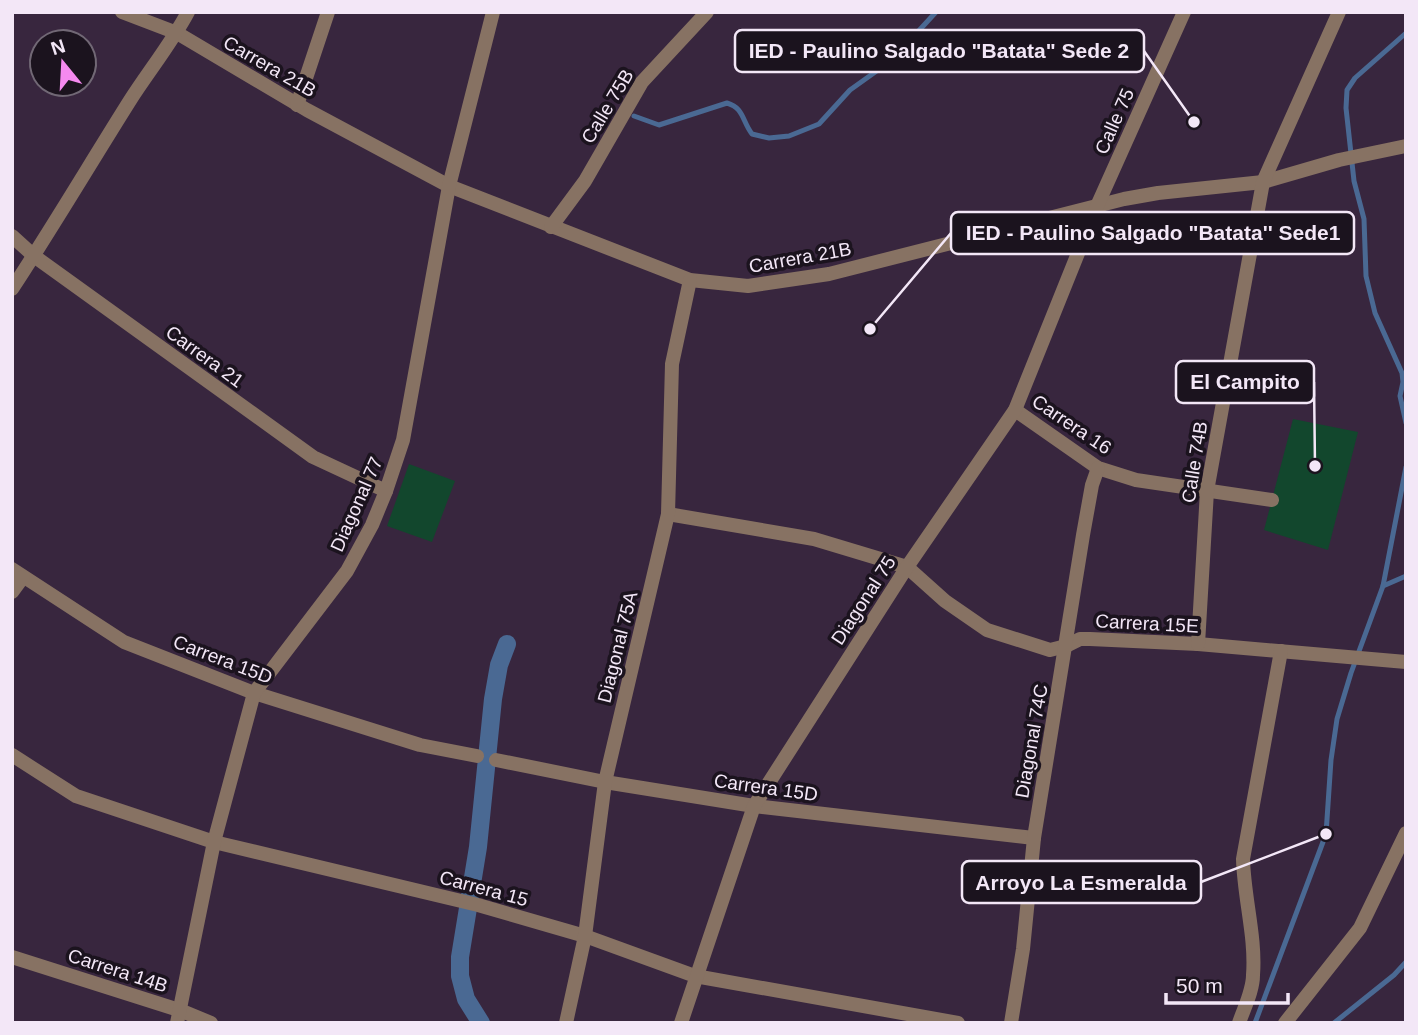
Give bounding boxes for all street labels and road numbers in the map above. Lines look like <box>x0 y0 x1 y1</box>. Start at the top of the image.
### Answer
street label: Carrera 21B <box>220 31 320 101</box>
street label: Calle 75B <box>577 66 638 147</box>
street label: Calle 75 <box>1091 85 1138 157</box>
street label: Carrera 21B <box>747 238 853 277</box>
street label: Carrera 21 <box>162 321 248 392</box>
street label: Carrera 16 <box>1028 390 1115 459</box>
street label: Calle 74B <box>1178 420 1211 504</box>
street label: Diagonal 77 <box>326 454 387 555</box>
street label: Diagonal 75 <box>827 552 900 649</box>
street label: Diagonal 75A <box>593 589 642 705</box>
street label: Carrera 15E <box>1095 610 1199 637</box>
street label: Carrera 15D <box>170 631 275 688</box>
street label: Diagonal 74C <box>1011 683 1052 800</box>
street label: Carrera 15D <box>713 770 819 805</box>
street label: Carrera 15 <box>437 867 530 910</box>
street label: Carrera 14B <box>65 944 170 996</box>

